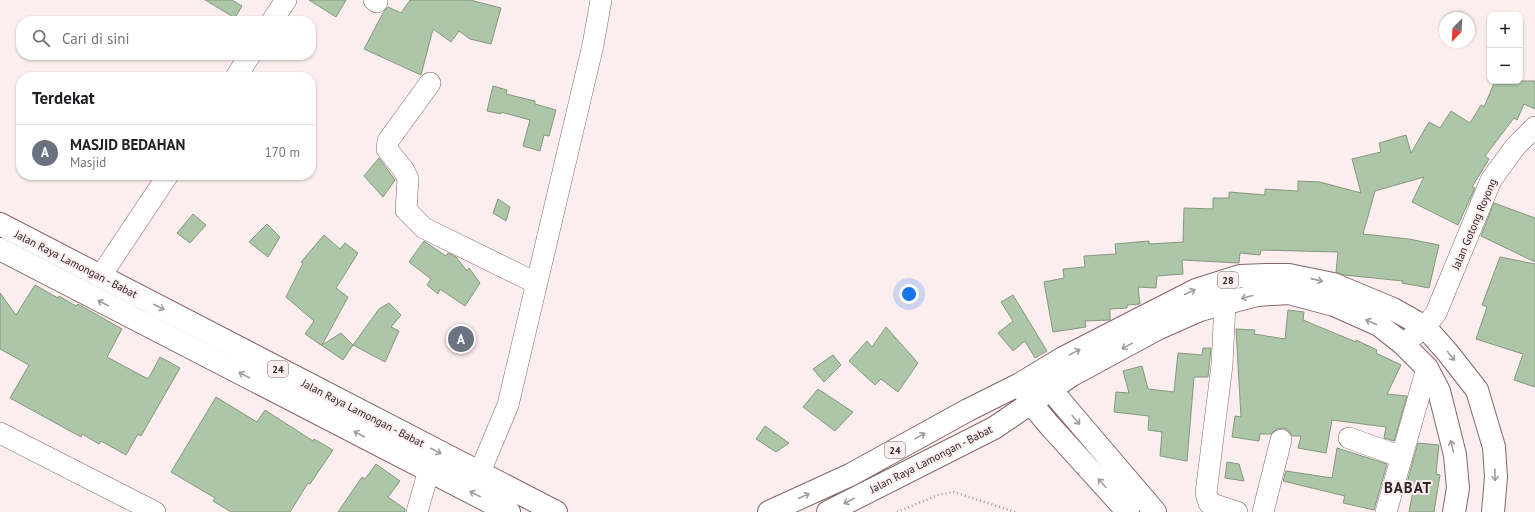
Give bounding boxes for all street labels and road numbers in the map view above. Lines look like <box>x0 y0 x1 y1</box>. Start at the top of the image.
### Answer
street label: Jalan Gotong Royong <box>1448 176 1500 273</box>
street label: Jalan Raya Lamongan - Babat <box>11 226 140 301</box>
road number: 28 <box>1218 272 1238 288</box>
road number: 24 <box>268 361 288 377</box>
street label: Jalan Raya Lamongan - Babat <box>298 375 427 450</box>
street label: Jalan Raya Lamongan - Babat <box>866 422 995 497</box>
road number: 24 <box>885 442 905 458</box>

